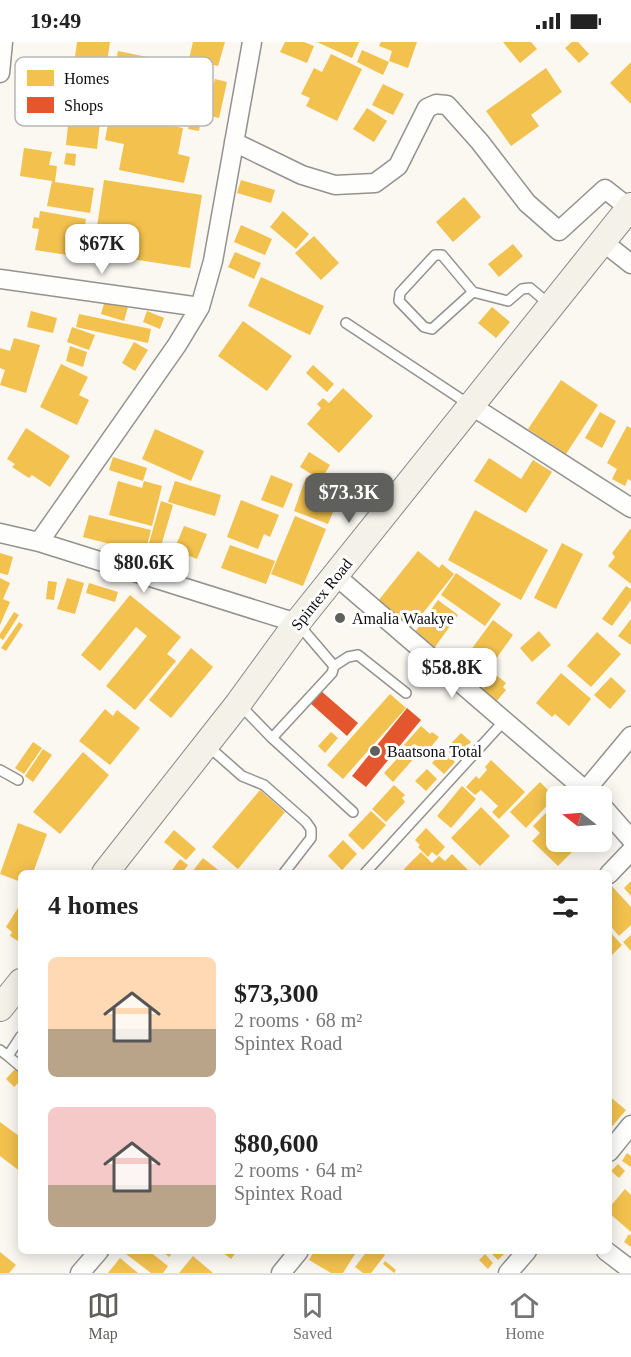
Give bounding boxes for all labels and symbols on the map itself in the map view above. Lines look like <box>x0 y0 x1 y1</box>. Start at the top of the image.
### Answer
legend <box>15 57 213 126</box>
text: Homes <box>64 70 109 87</box>
text: Shops <box>64 97 103 115</box>
pin: $67K <box>66 224 138 275</box>
pin: $73.3K <box>300 473 398 524</box>
pin: $80.6K <box>95 543 193 594</box>
street label: Spintex Road <box>288 555 356 634</box>
place label: Amalia Waakye <box>352 610 454 628</box>
marker: Amalia Waakye <box>333 611 347 625</box>
pin: $58.8K <box>403 648 501 699</box>
place label: Baatsona Total <box>387 743 483 760</box>
marker: Baatsona Total <box>368 744 382 758</box>
north arrow <box>546 786 612 852</box>

